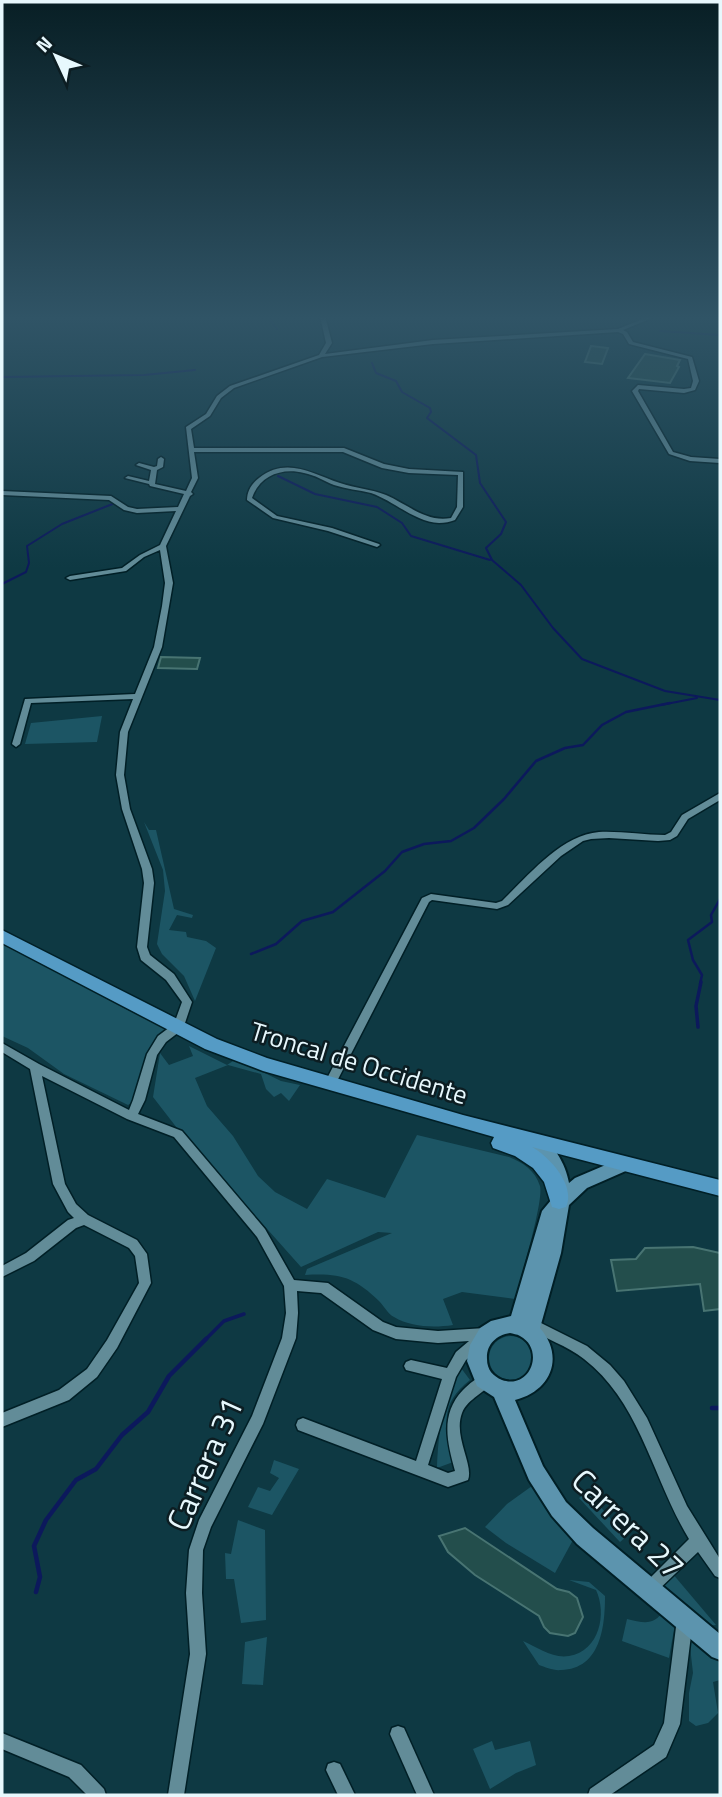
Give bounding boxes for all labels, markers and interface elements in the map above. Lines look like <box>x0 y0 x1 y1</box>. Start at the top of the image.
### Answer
north arrow <box>21 21 91 91</box>
text: N <box>28 29 58 59</box>
street label: Troncal de Occidente <box>246 1011 472 1114</box>
street label: Carrera 31 <box>153 1389 255 1538</box>
street label: Carrera 27 <box>561 1457 696 1590</box>

